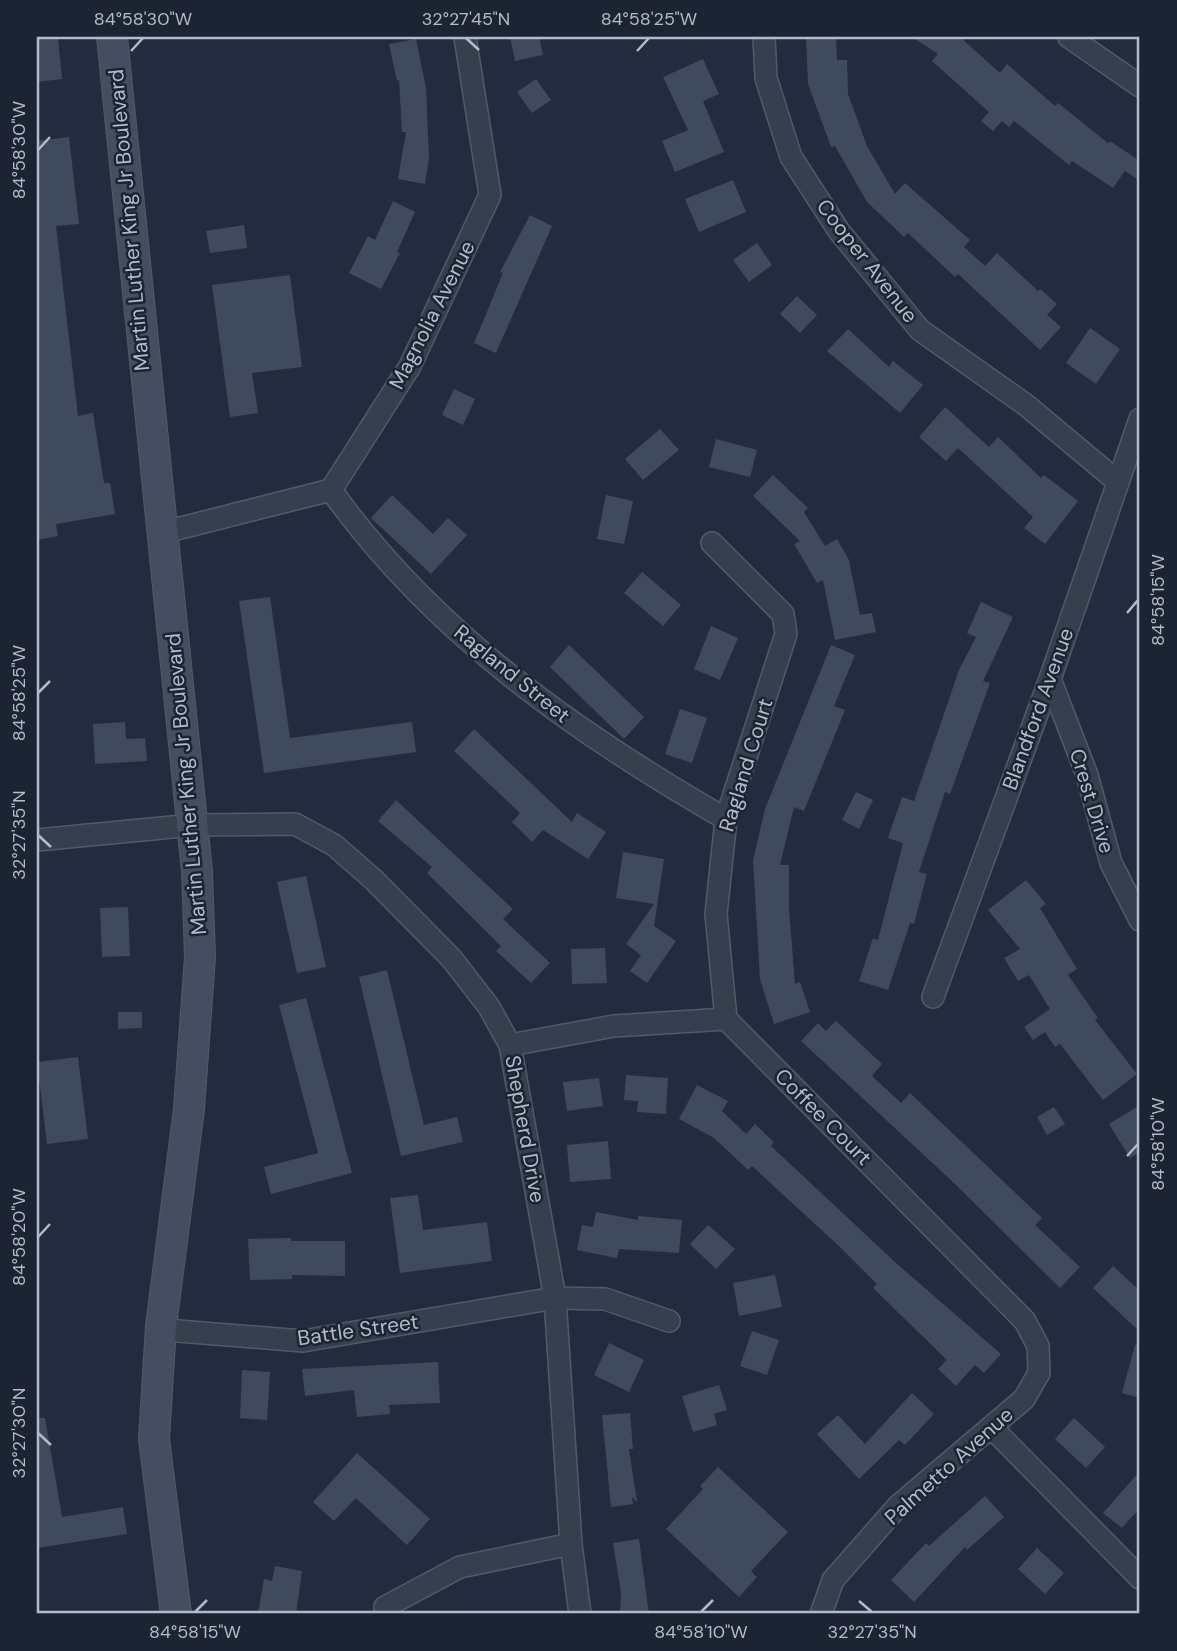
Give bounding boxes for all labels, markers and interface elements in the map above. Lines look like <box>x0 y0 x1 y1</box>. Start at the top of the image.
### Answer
text: 84°58'30"W <box>94 7 192 31</box>
text: 32°27'45"N <box>422 7 510 31</box>
text: 84°58'25"W <box>601 7 697 31</box>
street label: Martin Luther King Jr Boulevard <box>102 68 156 372</box>
text: 84°58'30"W <box>7 101 31 199</box>
street label: Cooper Avenue <box>810 193 924 329</box>
street label: Magnolia Avenue <box>382 236 482 394</box>
text: 84°58'15"W <box>1146 554 1170 646</box>
street label: Ragland Street <box>448 619 576 729</box>
street label: Blandford Avenue <box>996 624 1080 794</box>
street label: Martin Luther King Jr Boulevard <box>159 632 213 936</box>
text: 84°58'25"W <box>7 645 31 741</box>
street label: Ragland Court <box>712 695 780 835</box>
street label: Crest Drive <box>1063 745 1121 857</box>
text: 32°27'35"N <box>7 790 31 880</box>
street label: Shepherd Drive <box>498 1053 552 1205</box>
street label: Coffee Court <box>768 1062 878 1172</box>
text: 84°58'10"W <box>1146 1097 1170 1191</box>
text: 84°58'20"W <box>7 1188 31 1286</box>
street label: Battle Street <box>296 1308 420 1352</box>
text: 32°27'30"N <box>7 1388 31 1478</box>
street label: Palmetto Avenue <box>879 1401 1019 1531</box>
text: 84°58'15"W <box>149 1620 241 1644</box>
text: 84°58'10"W <box>654 1620 748 1644</box>
text: 32°27'35"N <box>827 1620 917 1644</box>

